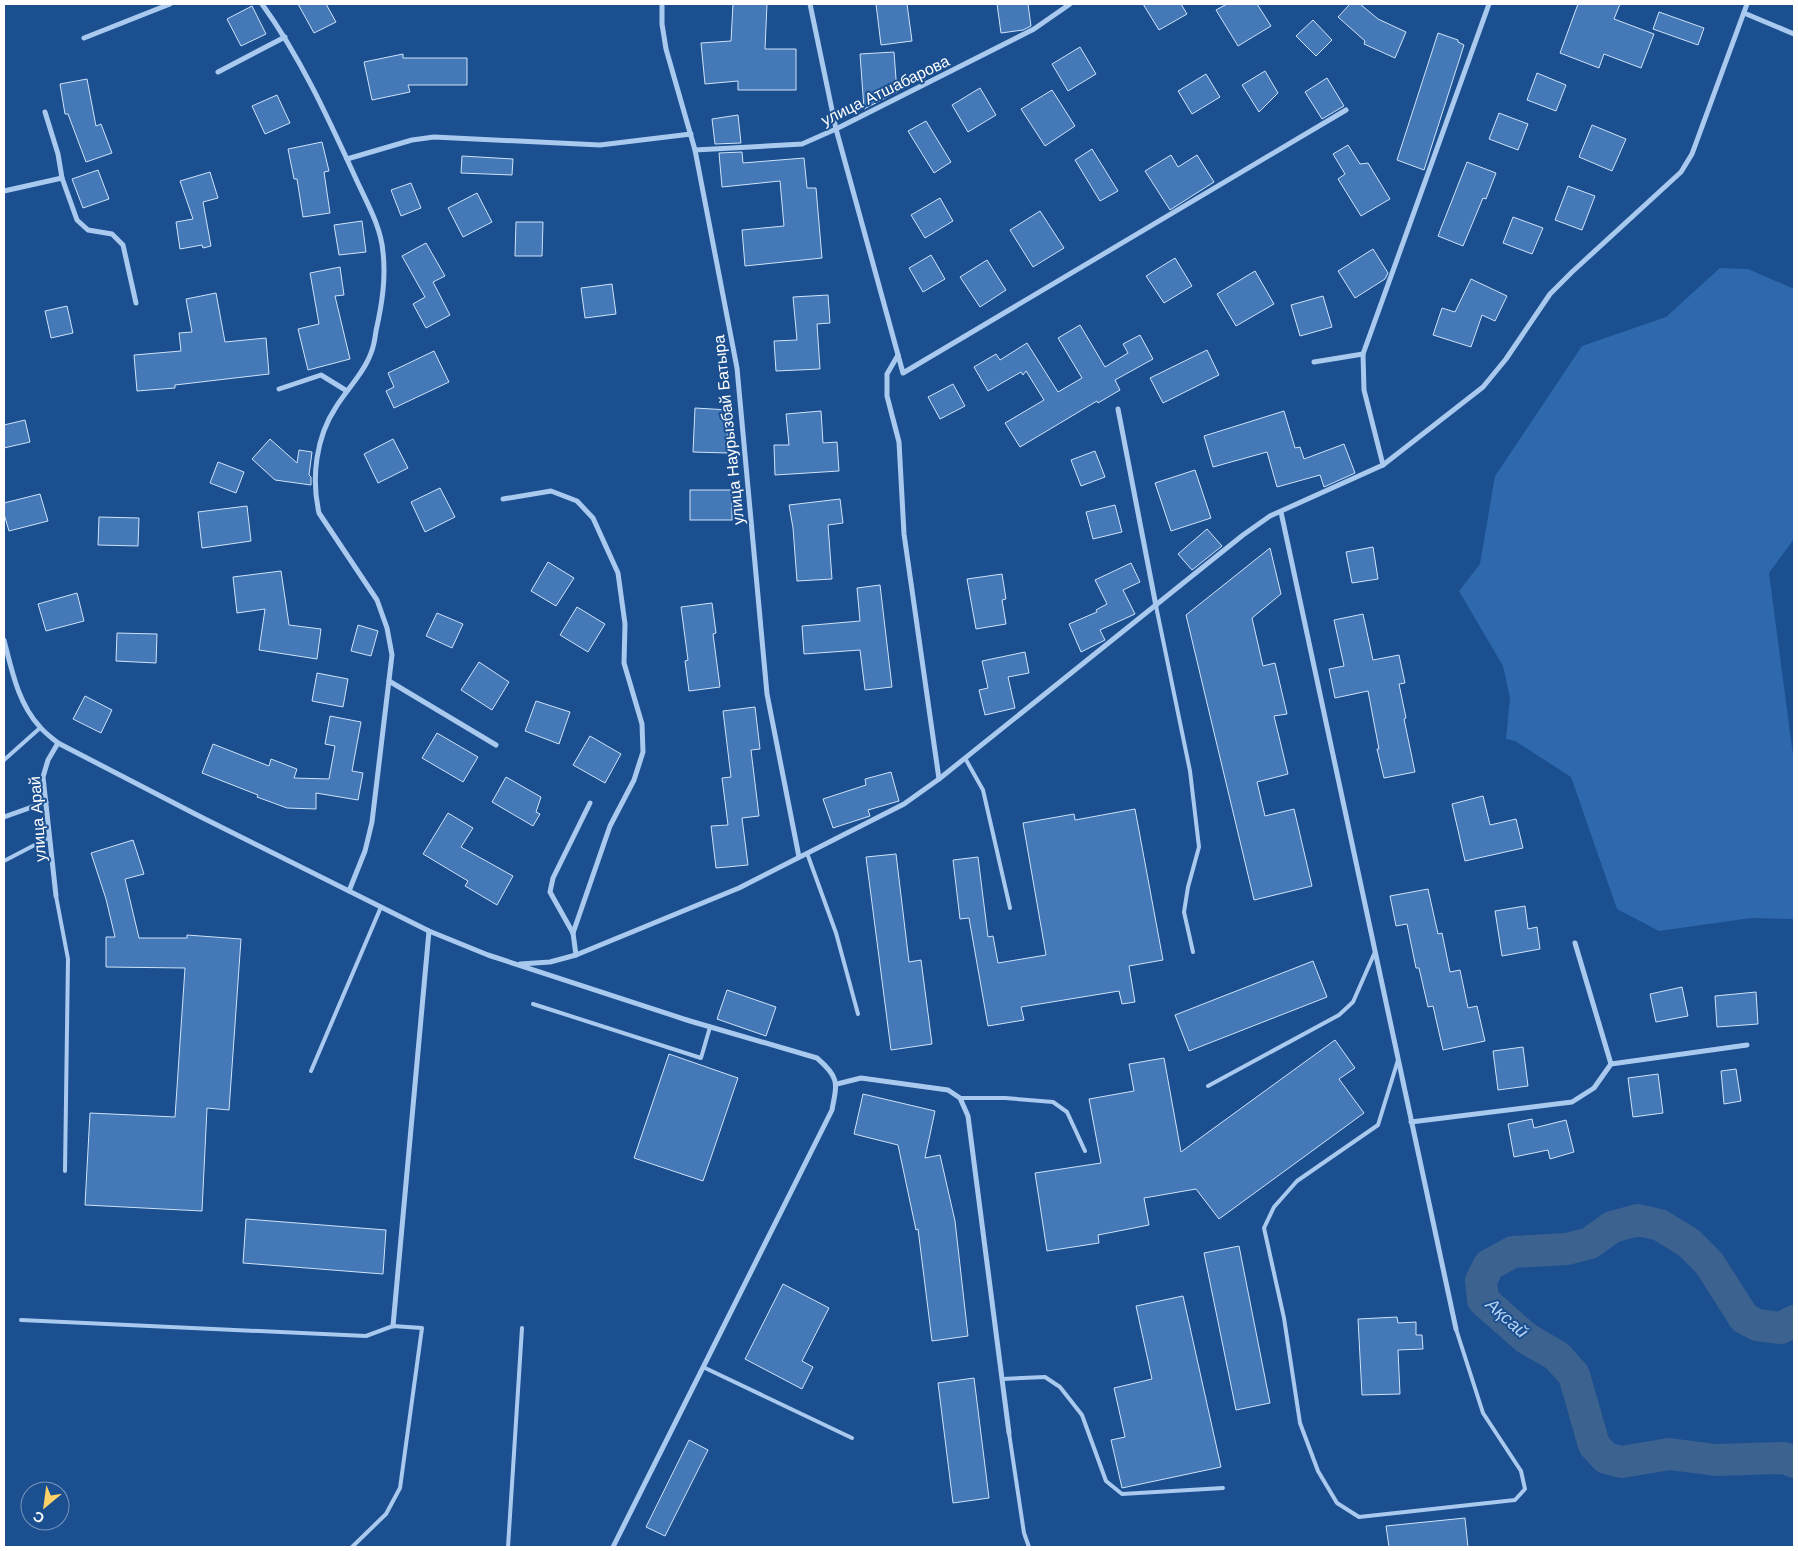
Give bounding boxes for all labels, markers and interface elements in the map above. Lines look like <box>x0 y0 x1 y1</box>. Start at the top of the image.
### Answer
street label: улица Атшабарова <box>818 52 952 129</box>
street label: улица Наурызбай Батыра <box>710 334 747 526</box>
street label: улица Арай <box>26 776 49 862</box>
water label: Ақсай <box>1481 1293 1532 1342</box>
north arrow <box>20 1481 70 1531</box>
text: С <box>30 1508 47 1527</box>

